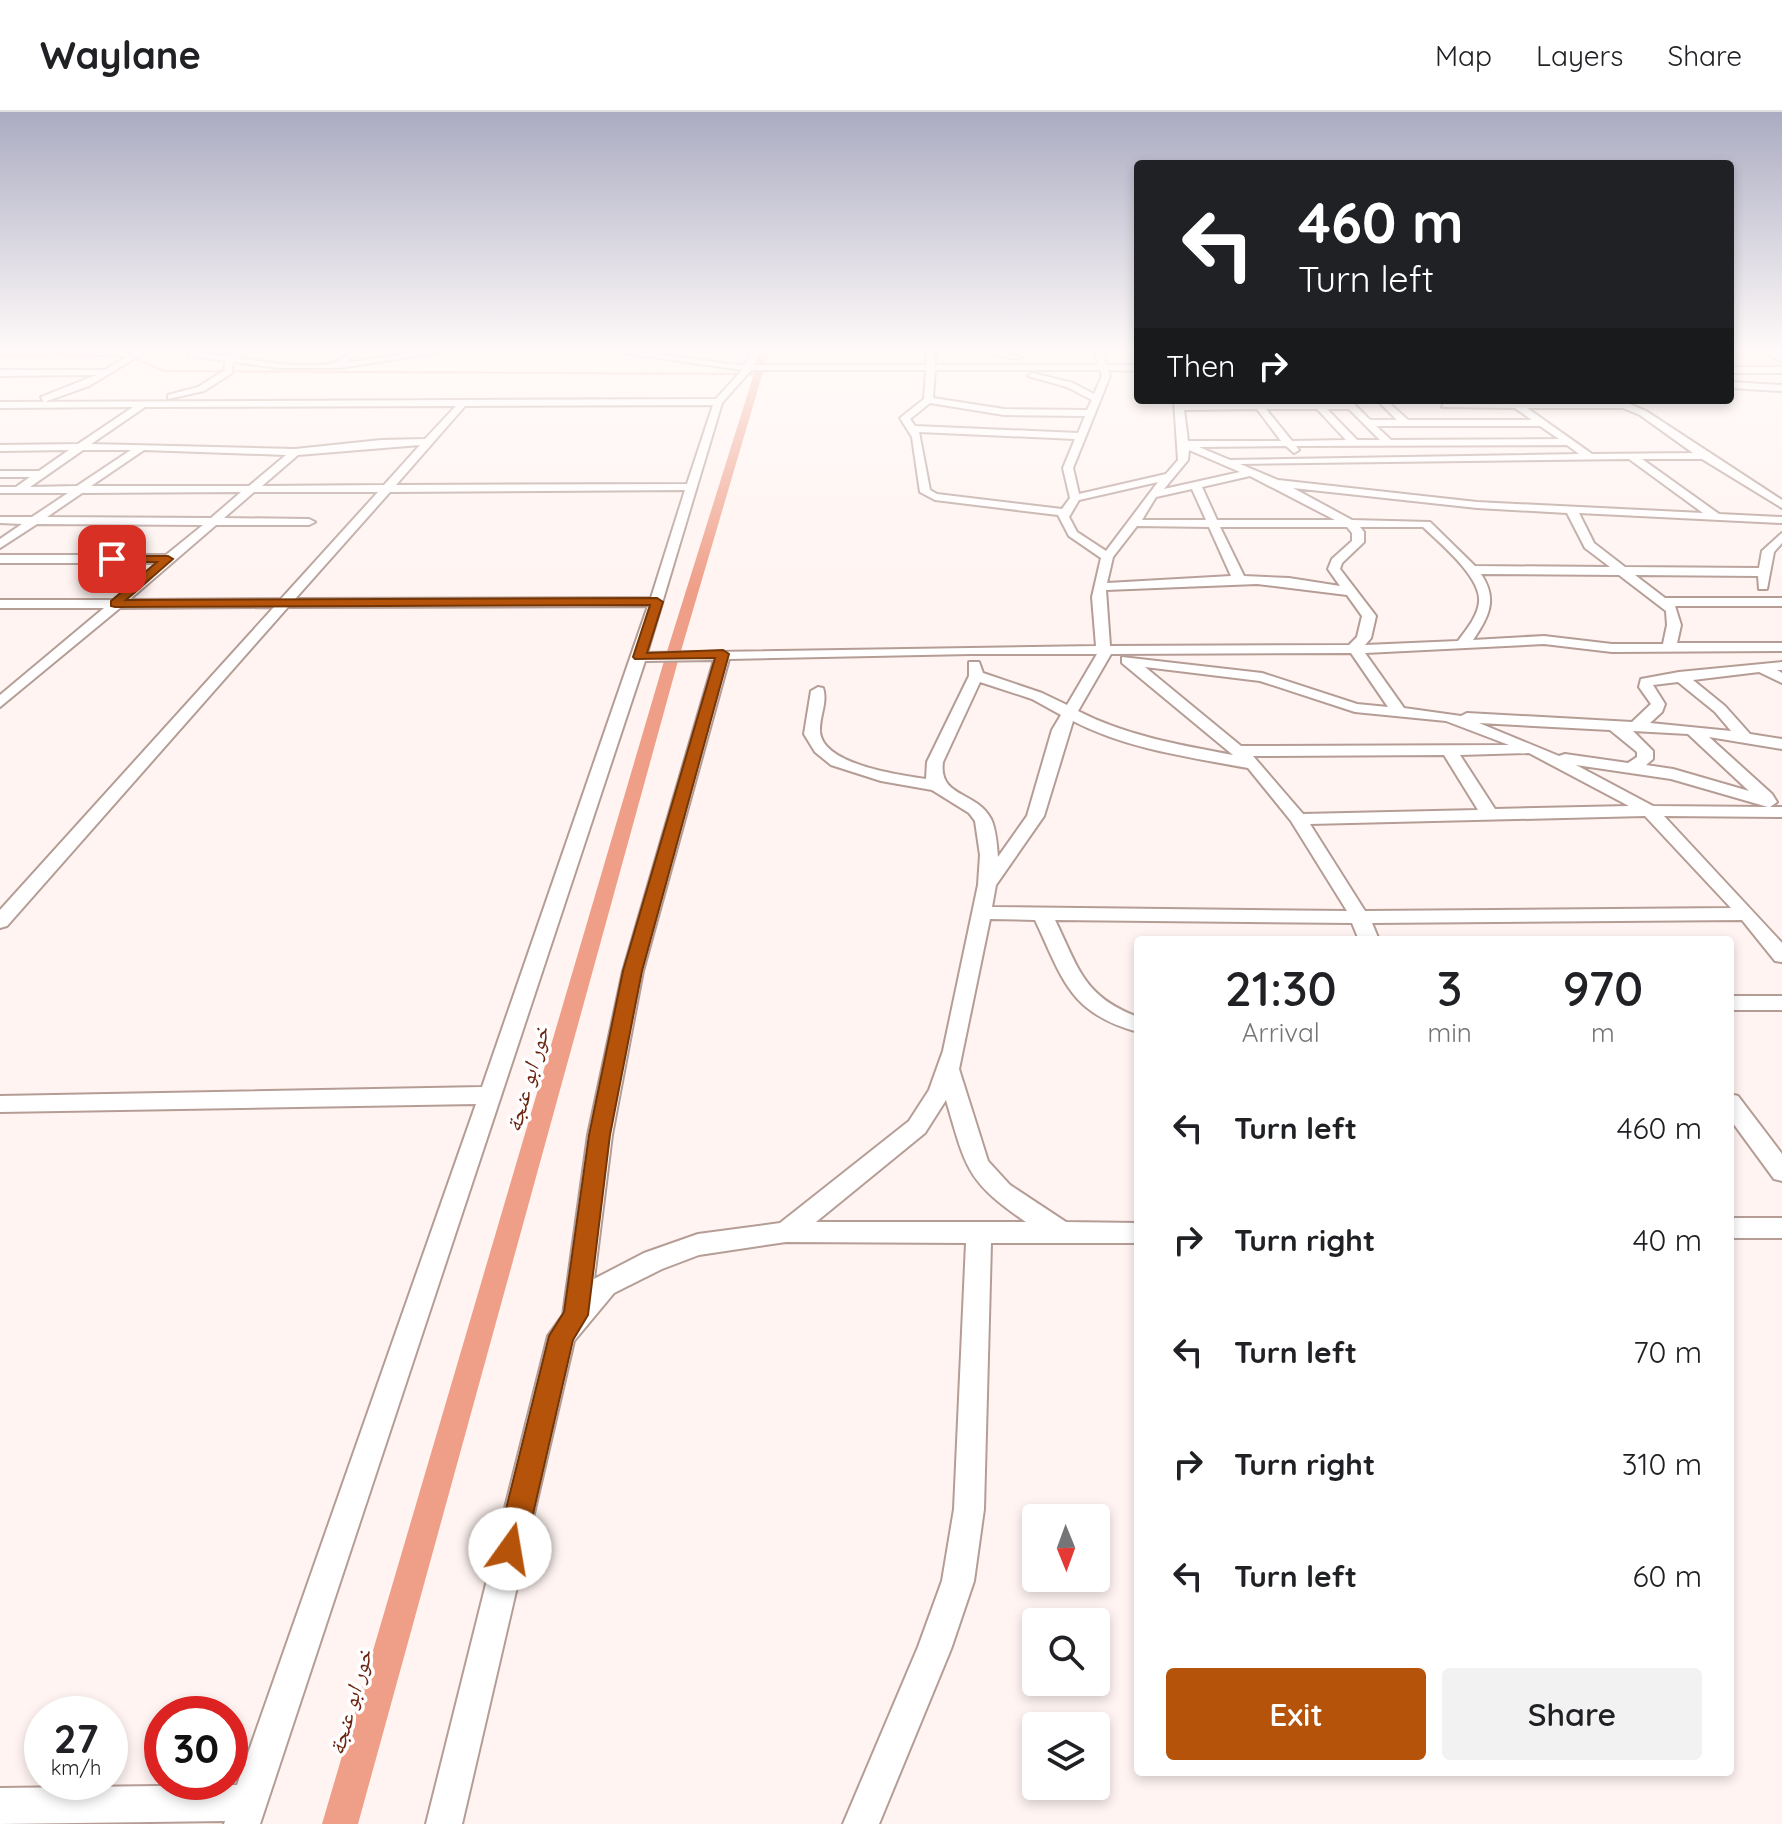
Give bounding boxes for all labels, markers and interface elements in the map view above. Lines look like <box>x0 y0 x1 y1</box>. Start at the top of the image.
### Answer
text: Waylane <box>40 31 201 79</box>
text: Map <box>1435 38 1492 73</box>
text: Layers <box>1536 38 1623 73</box>
text: Share <box>1667 38 1742 73</box>
text: 460 m <box>1298 187 1464 257</box>
icon: left <box>1166 192 1270 296</box>
text: Turn left <box>1298 256 1434 301</box>
icon: right <box>1251 344 1295 388</box>
text: Then <box>1166 347 1235 385</box>
pin <box>78 525 146 593</box>
icon: arrive <box>90 537 134 581</box>
text: 21:30 <box>1225 958 1337 1018</box>
text: 3 <box>1437 958 1462 1018</box>
text: 970 <box>1563 958 1643 1018</box>
text: Arrival <box>1242 1016 1320 1049</box>
text: min <box>1427 1016 1472 1049</box>
text: m <box>1591 1016 1615 1049</box>
water label: خور ابو عنجة <box>499 1022 556 1135</box>
icon: left <box>1166 1106 1210 1150</box>
text: Turn left <box>1234 1109 1357 1147</box>
text: 460 m <box>1617 1109 1702 1147</box>
icon: right <box>1166 1218 1210 1262</box>
text: Turn right <box>1234 1221 1375 1259</box>
text: 40 m <box>1633 1221 1702 1259</box>
icon: left <box>1166 1330 1210 1374</box>
text: Turn left <box>1234 1333 1357 1371</box>
text: 70 m <box>1633 1333 1702 1371</box>
icon: right <box>1166 1442 1210 1486</box>
text: Turn right <box>1234 1445 1375 1483</box>
text: 310 m <box>1622 1445 1702 1483</box>
north arrow <box>1022 1504 1110 1592</box>
map controls <box>1022 1504 1110 1800</box>
position arrow <box>468 1507 552 1591</box>
icon: left <box>1166 1554 1210 1598</box>
text: Turn left <box>1234 1557 1357 1595</box>
text: 60 m <box>1632 1557 1702 1595</box>
button: search <box>1022 1608 1110 1696</box>
water label: خور ابو عنجة <box>322 1645 379 1758</box>
button: Exit <box>1166 1668 1426 1760</box>
button: Share <box>1442 1668 1702 1760</box>
speed limit sign: 30 <box>144 1696 248 1800</box>
button: layers <box>1022 1712 1110 1800</box>
text: 27 <box>54 1713 98 1763</box>
text: km/h <box>51 1755 101 1780</box>

